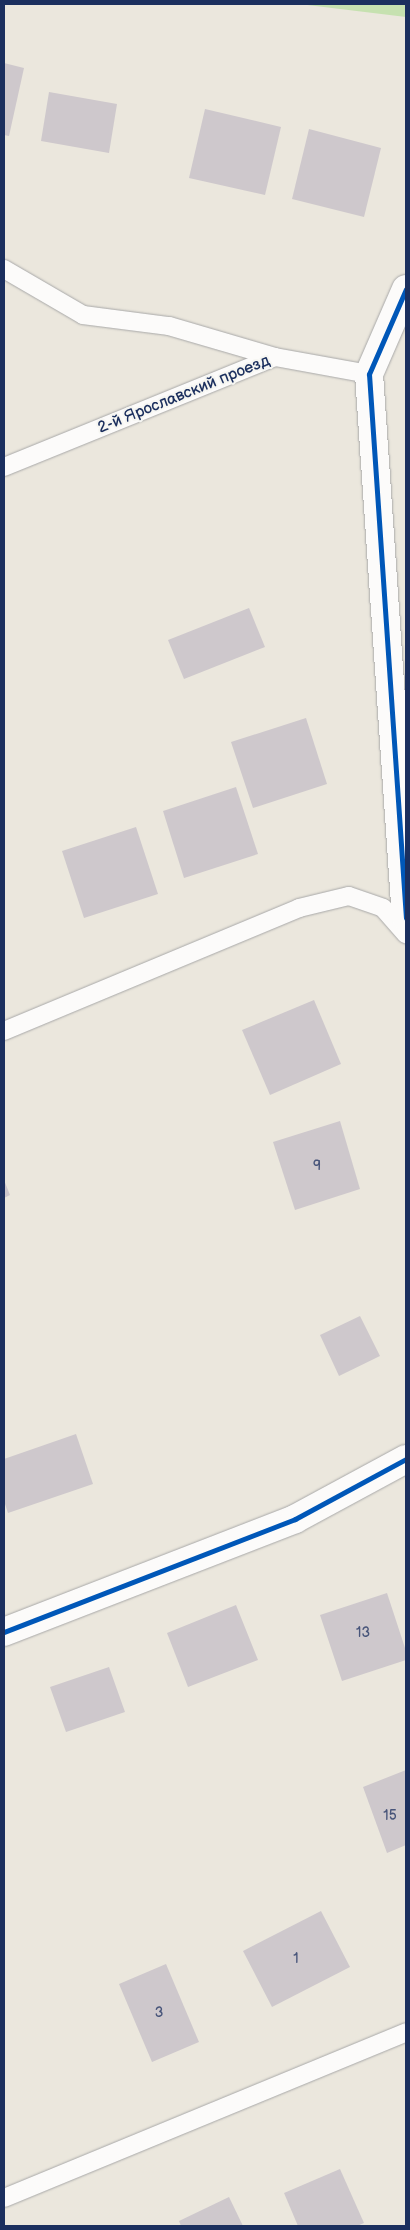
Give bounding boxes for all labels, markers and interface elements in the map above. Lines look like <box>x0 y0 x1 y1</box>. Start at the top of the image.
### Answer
street label: 2-й Ярославский проезд <box>95 352 273 438</box>
house number: 9 <box>313 1158 321 1174</box>
house number: 13 <box>356 1625 370 1641</box>
house number: 15 <box>383 1808 397 1824</box>
house number: 1 <box>293 1951 299 1967</box>
house number: 3 <box>155 2005 163 2021</box>

